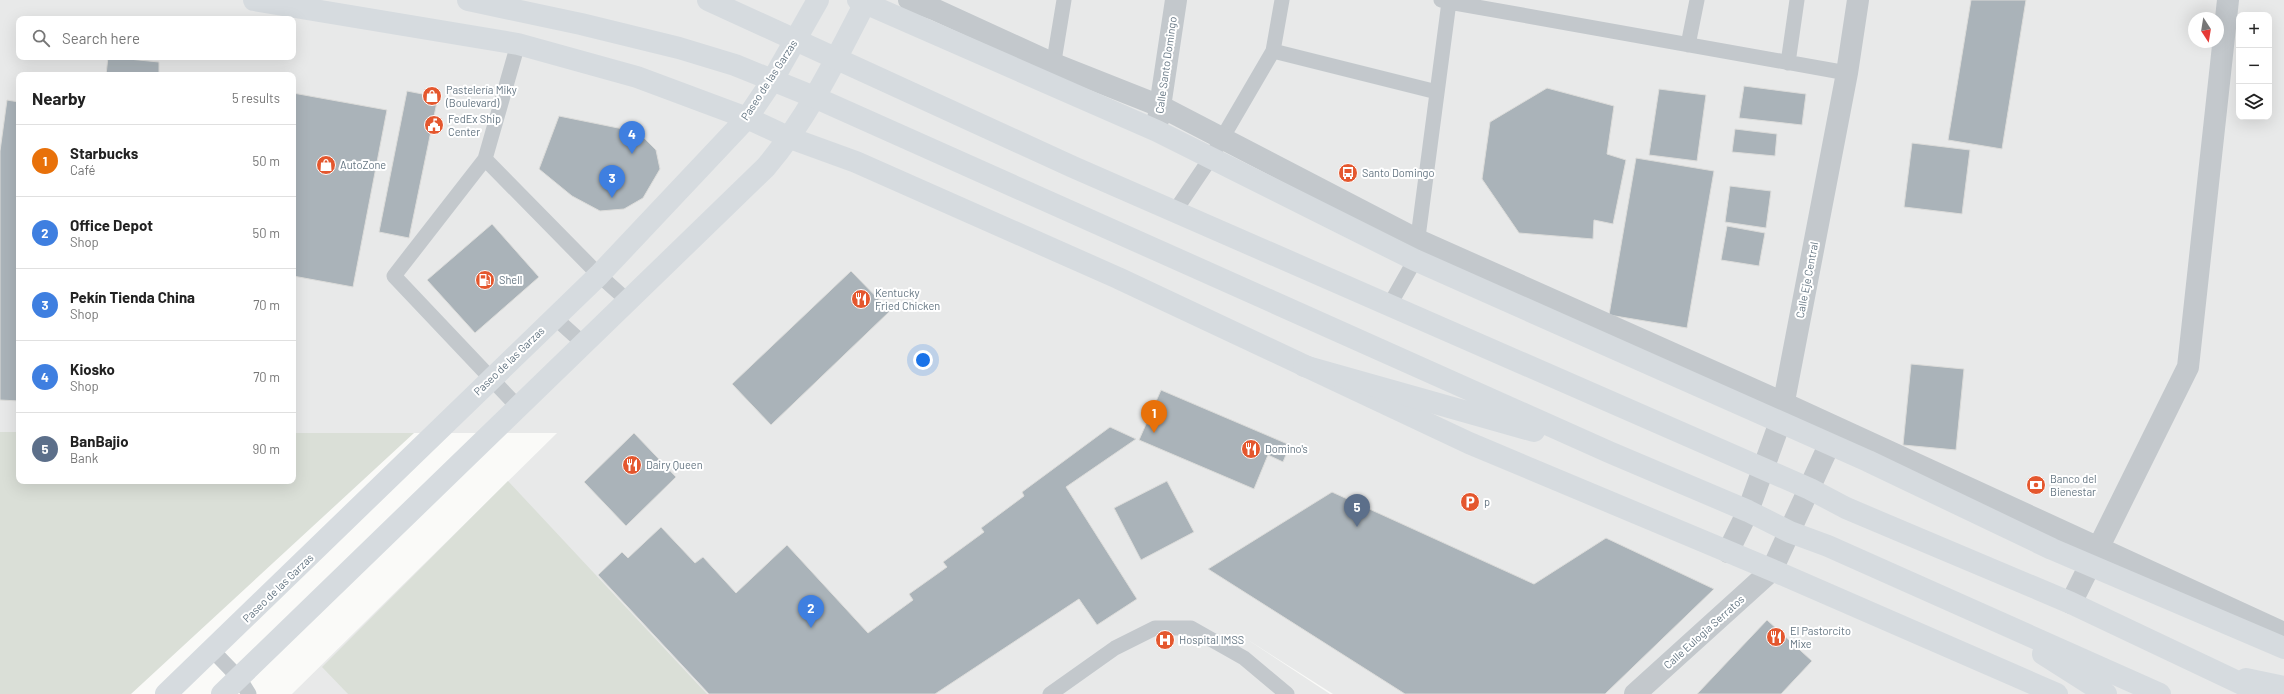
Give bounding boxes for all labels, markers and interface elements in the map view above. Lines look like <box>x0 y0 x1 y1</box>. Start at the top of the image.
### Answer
north arrow <box>2188 12 2224 48</box>
map controls <box>2236 12 2272 120</box>
button: + <box>2236 12 2272 48</box>
search box <box>16 16 296 60</box>
street label: Calle Santo Domingo <box>1152 16 1179 114</box>
icon: search <box>30 27 52 49</box>
text: Search here <box>62 29 140 47</box>
street label: Paseo de las Garzas <box>738 37 799 122</box>
button: − <box>2236 48 2272 84</box>
place label: Pastelería Miky (Boulevard) <box>445 83 517 109</box>
button: layers <box>2236 84 2272 120</box>
shop icon: Pastelería Miky (Boulevard) <box>421 85 443 107</box>
text: Nearby <box>32 88 86 108</box>
text: 5 results <box>232 90 280 106</box>
place label: FedEx Ship Center <box>448 112 501 138</box>
public building icon: FedEx Ship Center <box>423 114 445 136</box>
pin: 4 <box>619 121 645 154</box>
text: Starbucks <box>70 144 138 162</box>
text: 1 <box>43 153 47 169</box>
text: 50 m <box>253 153 280 169</box>
shop icon: AutoZone <box>315 154 337 176</box>
place label: AutoZone <box>340 158 386 171</box>
text: Café <box>70 162 95 178</box>
bus stop icon: Santo Domingo <box>1337 162 1359 184</box>
pin: 3 <box>599 165 625 198</box>
place label: Santo Domingo <box>1362 166 1435 179</box>
text: Office Depot <box>70 216 153 234</box>
text: 2 <box>41 225 49 241</box>
text: 50 m <box>253 225 280 241</box>
text: Shop <box>70 234 99 250</box>
street label: Calle Eje Central <box>1793 241 1820 319</box>
fuel station icon: Shell <box>474 269 496 291</box>
place label: Shell <box>499 273 522 286</box>
place label: Kentucky Fried Chicken <box>875 286 940 312</box>
text: Pekín Tienda China <box>70 288 195 306</box>
restaurant icon: Kentucky Fried Chicken <box>850 288 872 310</box>
text: 3 <box>41 297 49 313</box>
text: 70 m <box>253 297 280 313</box>
text: Shop <box>70 306 99 322</box>
street label: Paseo de las Garzas <box>471 324 547 398</box>
your location <box>913 350 933 370</box>
text: Kiosko <box>70 360 115 378</box>
text: 4 <box>41 369 49 385</box>
text: 70 m <box>253 369 280 385</box>
text: Shop <box>70 378 99 394</box>
pin: 1 <box>1141 400 1167 433</box>
text: BanBajio <box>70 432 129 450</box>
restaurant icon: Domino's <box>1240 438 1262 460</box>
text: 5 <box>41 441 49 457</box>
text: 90 m <box>253 441 280 457</box>
place label: Domino's <box>1265 442 1308 455</box>
text: Bank <box>70 450 98 466</box>
restaurant icon: Dairy Queen <box>621 454 643 476</box>
place label: Dairy Queen <box>646 458 703 471</box>
place label: Banco del Bienestar <box>2050 472 2097 498</box>
bank icon: Banco del Bienestar <box>2025 474 2047 496</box>
parking icon: p <box>1459 491 1481 513</box>
pin: 5 <box>1344 494 1370 527</box>
place label: p <box>1484 495 1490 508</box>
street label: Paseo de las Garzas <box>240 551 316 625</box>
street label: Calle Eulogia Serratos <box>1661 592 1747 671</box>
pin: 2 <box>798 595 824 628</box>
place label: El Pastorcito Mixe <box>1790 624 1851 650</box>
restaurant icon: El Pastorcito Mixe <box>1765 626 1787 648</box>
hospital icon: Hospital IMSS <box>1154 629 1176 651</box>
place label: Hospital IMSS <box>1179 633 1244 646</box>

